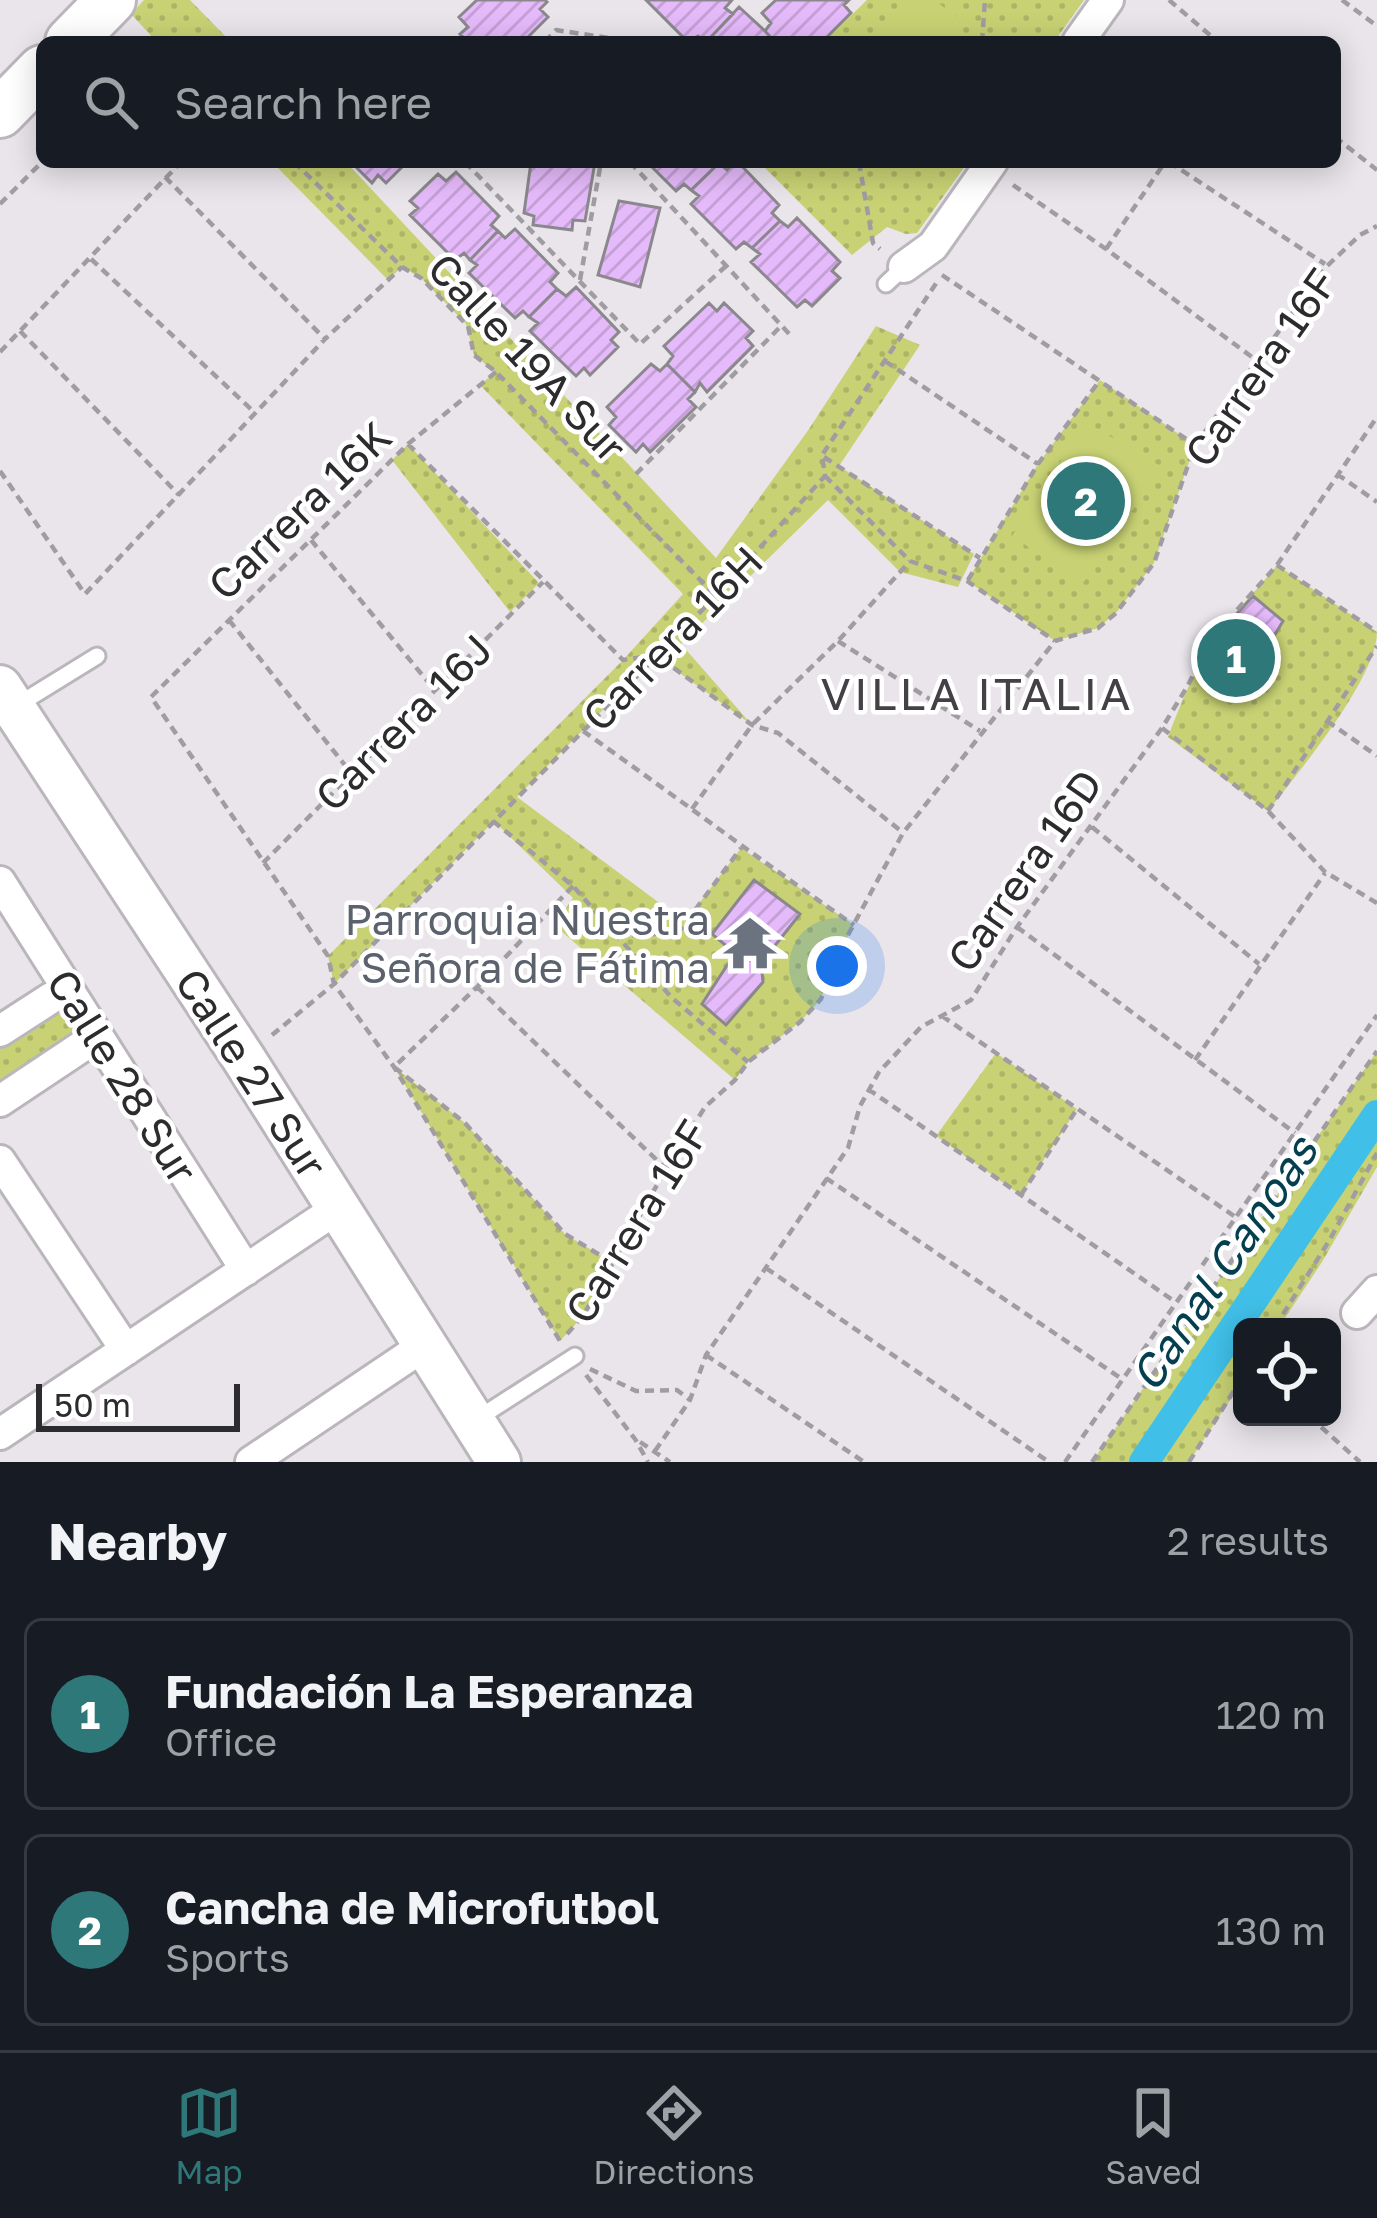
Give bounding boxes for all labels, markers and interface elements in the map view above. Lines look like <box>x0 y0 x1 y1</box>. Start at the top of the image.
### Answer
search box <box>36 36 1341 168</box>
icon: search <box>78 69 144 135</box>
text: Search here <box>174 75 432 129</box>
street label: Calle 19A Sur <box>419 242 637 472</box>
street label: Carrera 16F <box>1174 258 1346 476</box>
street label: Carrera 16K <box>197 411 401 609</box>
pin: 2 <box>1047 456 1125 546</box>
street label: Carrera 16H <box>572 535 772 741</box>
pin: 1 <box>1197 613 1275 703</box>
street label: Carrera 16J <box>305 624 501 820</box>
district label: VILLA ITALIA <box>821 666 1133 720</box>
street label: Carrera 16D <box>936 760 1112 980</box>
place label: Parroquia Nuestra Señora de Fátima <box>344 894 710 992</box>
temple icon: Parroquia Nuestra Señora de Fátima <box>721 914 779 972</box>
your location <box>807 936 867 996</box>
street label: Calle 27 Sur <box>166 959 338 1187</box>
street label: Calle 28 Sur <box>37 960 209 1192</box>
street label: Carrera 16F <box>554 1110 718 1332</box>
water label: Canal Canoas <box>1118 1124 1329 1400</box>
map controls <box>1233 1318 1341 1426</box>
button: locate <box>1233 1318 1341 1426</box>
scale bar <box>36 1378 240 1431</box>
text: 50 m <box>54 1385 131 1424</box>
text: Nearby <box>48 1510 227 1571</box>
text: 2 results <box>1167 1517 1329 1564</box>
text: Fundación La Esperanza <box>165 1664 693 1718</box>
text: 1 <box>80 1691 100 1738</box>
text: 120 m <box>1216 1691 1326 1738</box>
text: Office <box>165 1718 277 1765</box>
text: Cancha de Microfutbol <box>165 1880 659 1934</box>
text: 2 <box>78 1907 102 1954</box>
text: 130 m <box>1216 1907 1326 1954</box>
text: Sports <box>165 1934 290 1981</box>
tab: Map <box>175 2080 243 2191</box>
tab: Directions <box>593 2080 755 2191</box>
tab: Saved <box>1105 2080 1202 2191</box>

